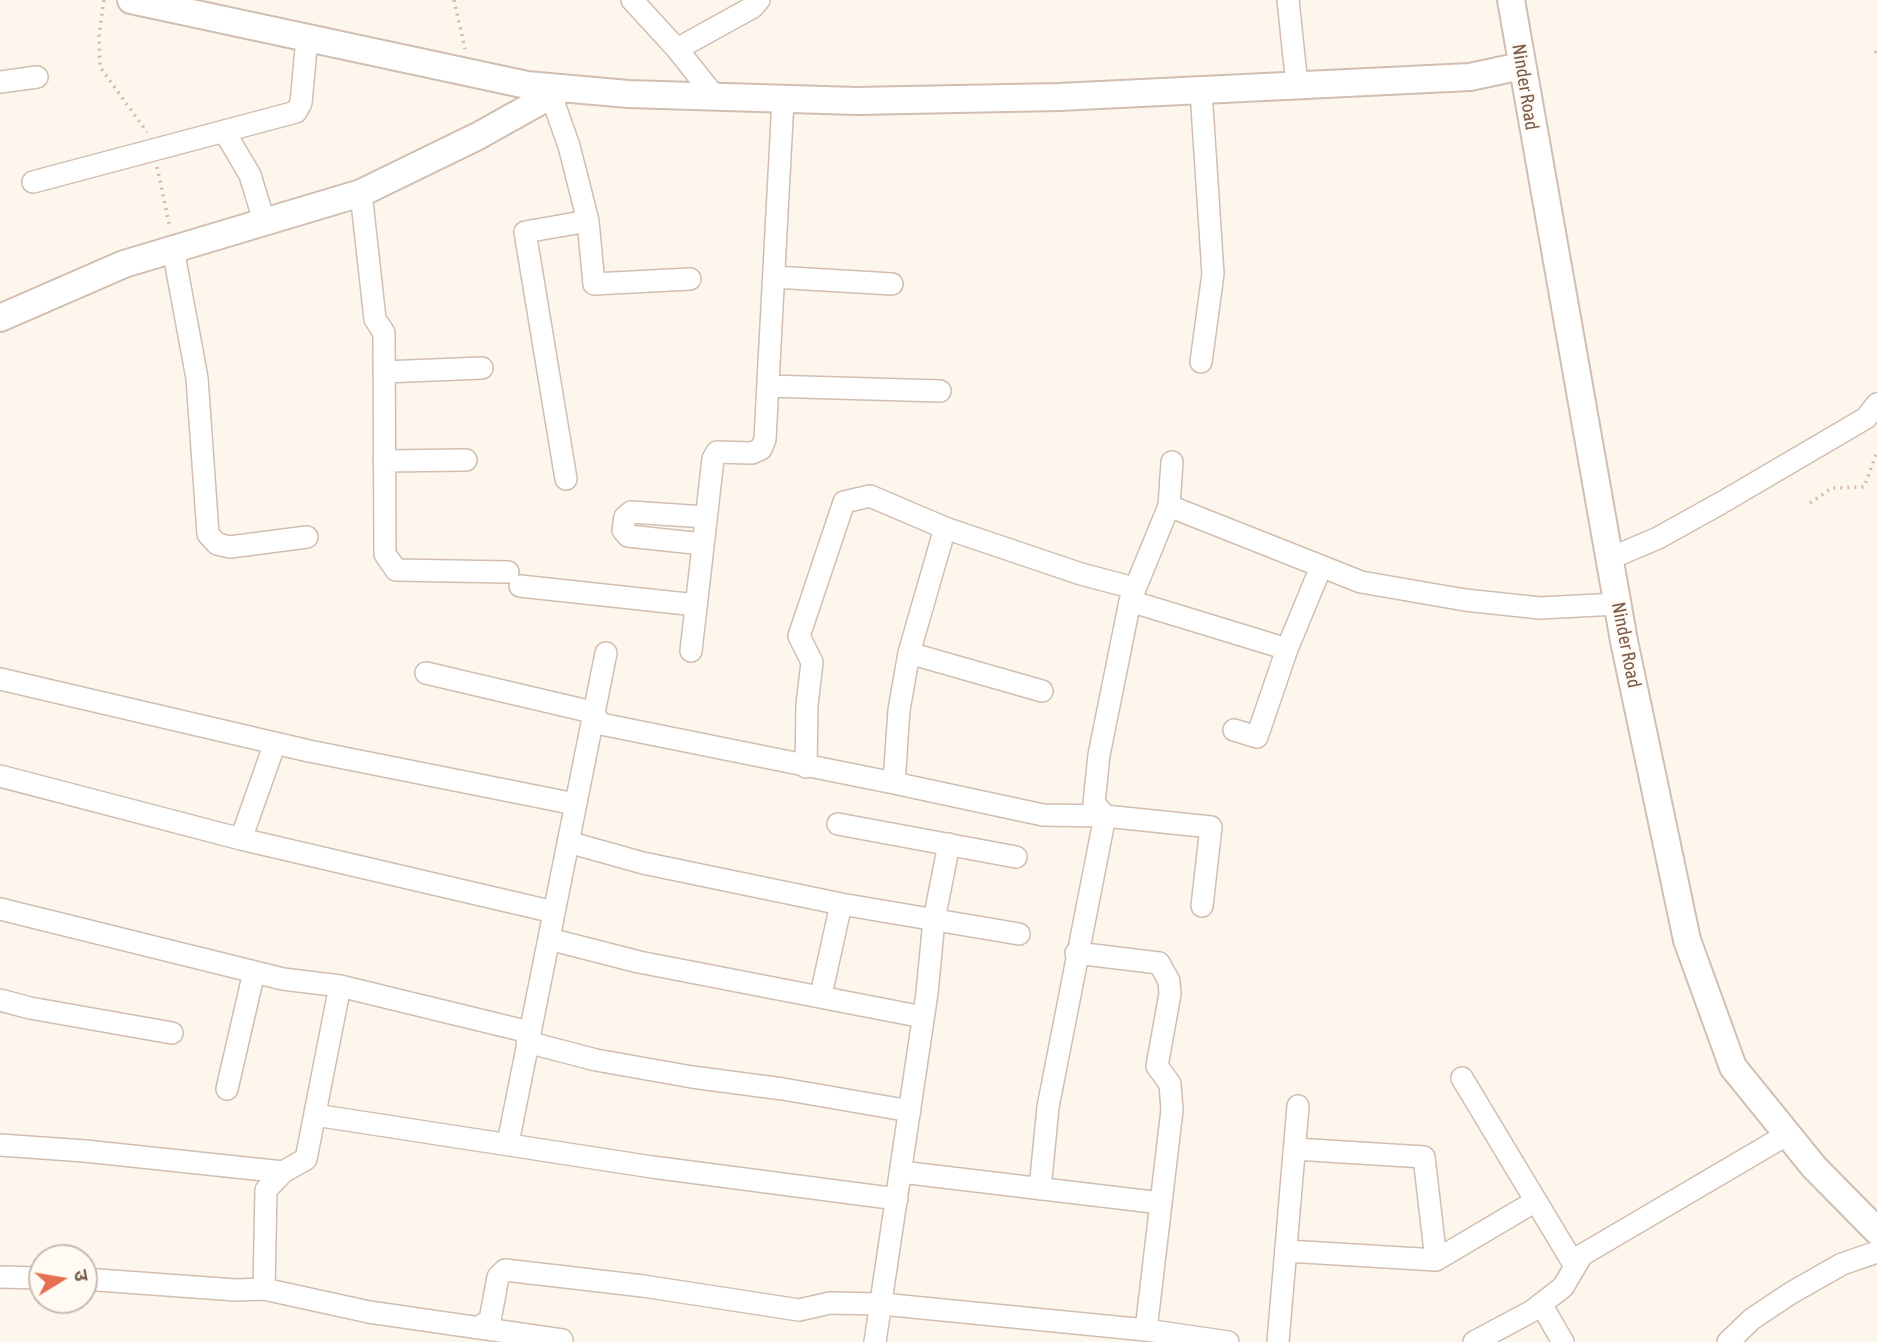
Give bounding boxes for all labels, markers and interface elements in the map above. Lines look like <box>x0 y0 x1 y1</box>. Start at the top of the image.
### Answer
street label: Ninder Road <box>1507 42 1543 132</box>
street label: Ninder Road <box>1607 600 1645 690</box>
north arrow <box>28 1244 98 1314</box>
text: उ <box>70 1268 94 1283</box>

